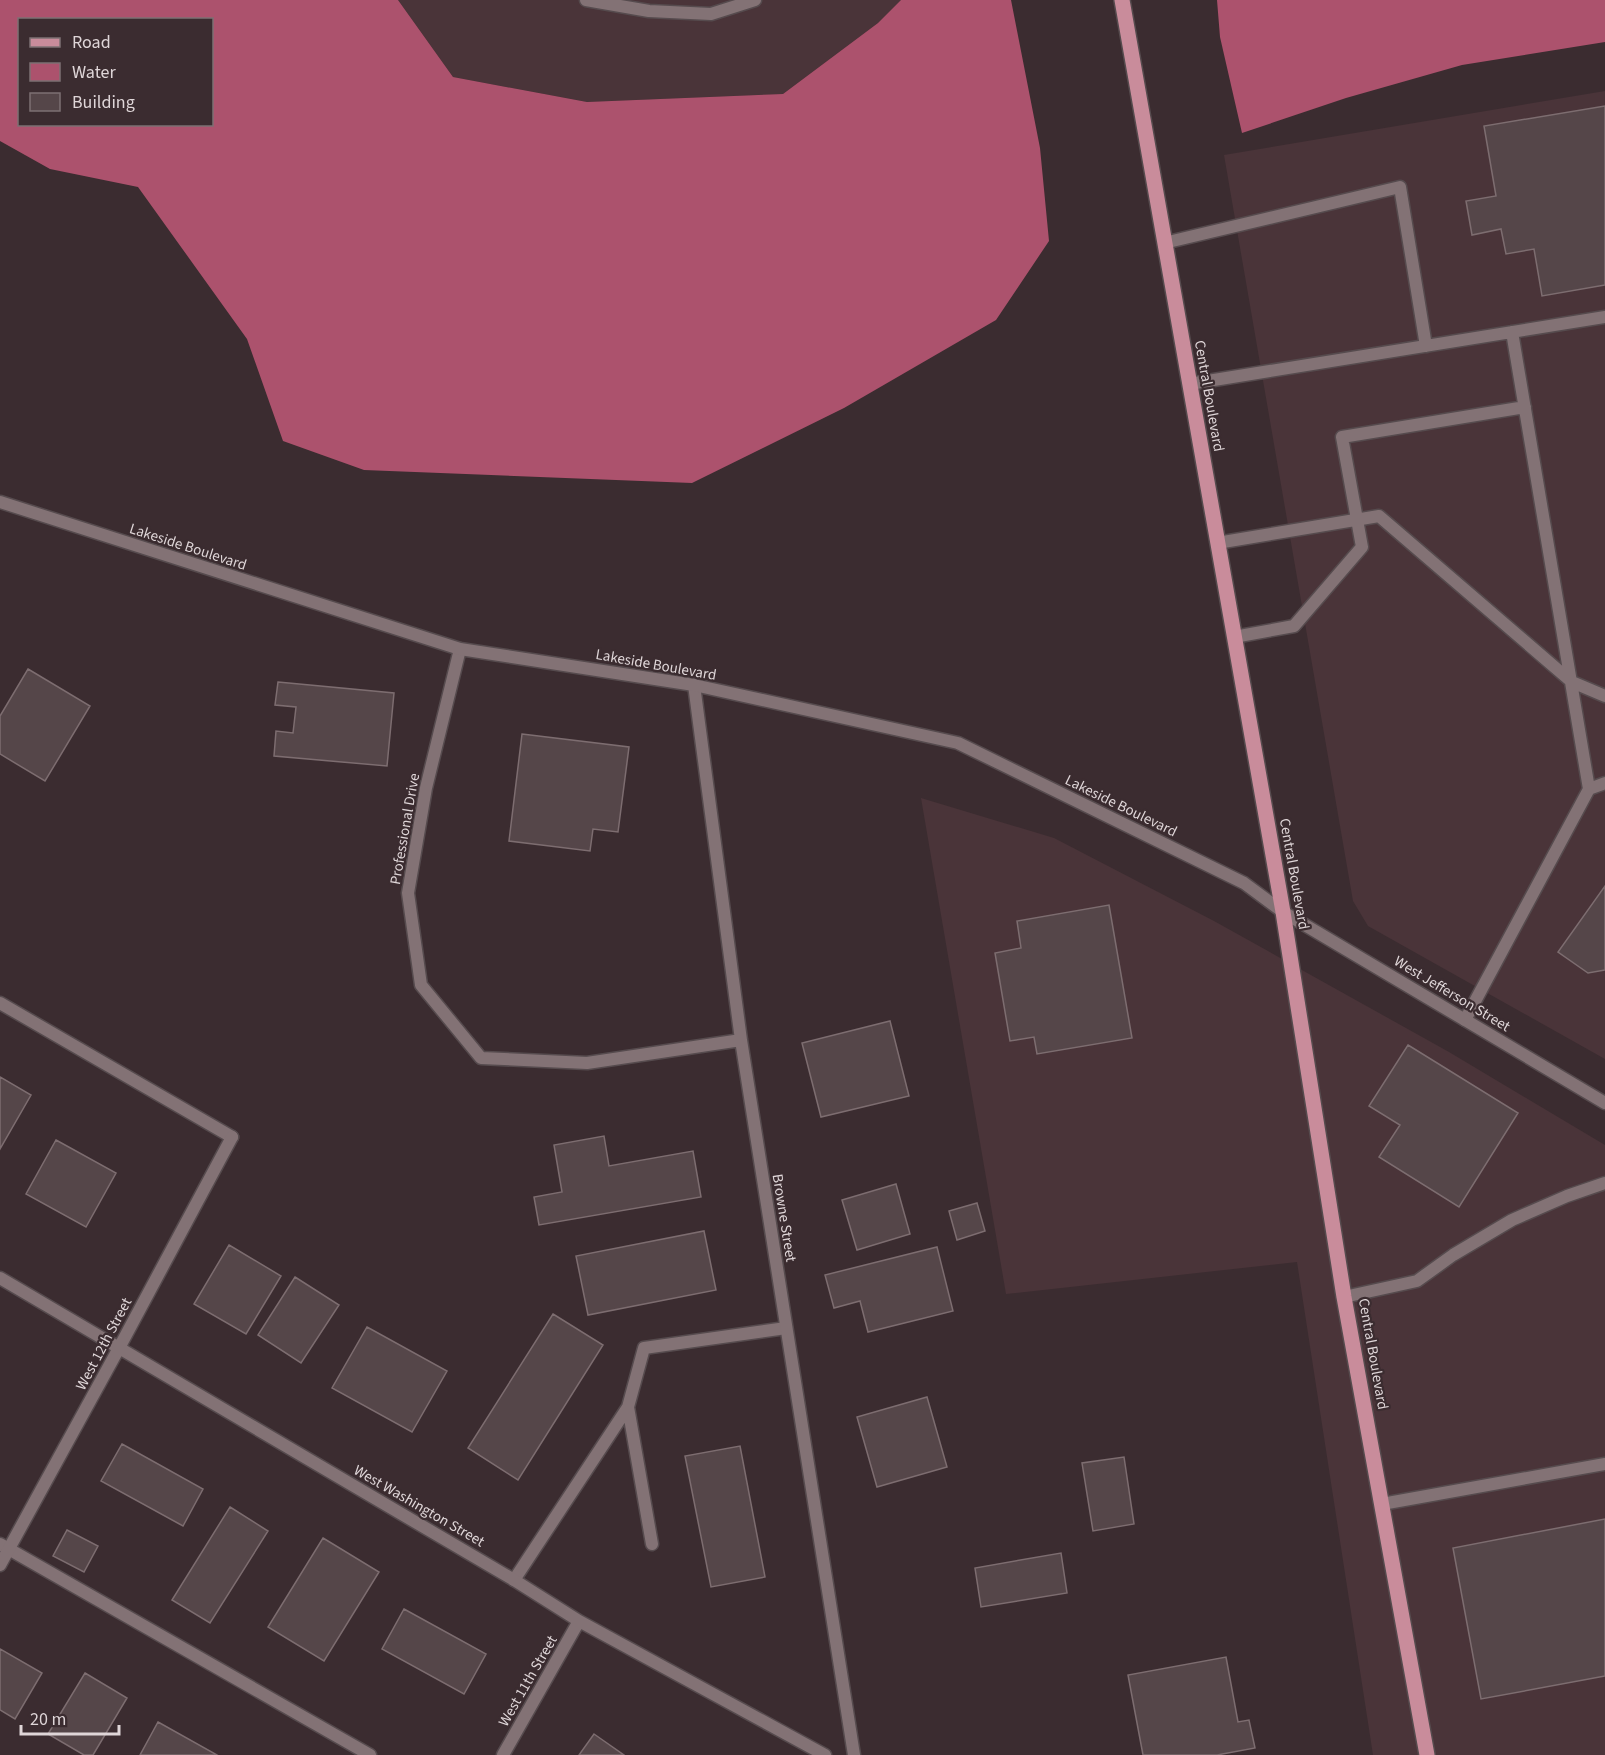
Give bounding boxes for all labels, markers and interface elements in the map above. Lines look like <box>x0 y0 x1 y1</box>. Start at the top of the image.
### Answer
legend <box>18 18 213 126</box>
text: Road <box>72 30 111 55</box>
text: Water <box>72 60 116 85</box>
text: Building <box>72 90 135 115</box>
street label: Central Boulevard <box>1189 339 1229 453</box>
street label: Lakeside Boulevard <box>127 518 249 576</box>
street label: Lakeside Boulevard <box>594 644 718 686</box>
street label: Lakeside Boulevard <box>1061 770 1181 842</box>
street label: Professional Drive <box>385 772 425 886</box>
street label: Central Boulevard <box>1274 817 1314 931</box>
street label: West Jefferson Street <box>1390 951 1514 1037</box>
street label: Browne Street <box>767 1172 801 1264</box>
street label: West 12th Street <box>71 1294 137 1394</box>
street label: Central Boulevard <box>1353 1297 1393 1411</box>
street label: West Washington Street <box>350 1460 488 1552</box>
street label: West 11th Street <box>493 1632 563 1730</box>
scale bar <box>21 1698 118 1736</box>
text: 20 m <box>30 1707 66 1732</box>

